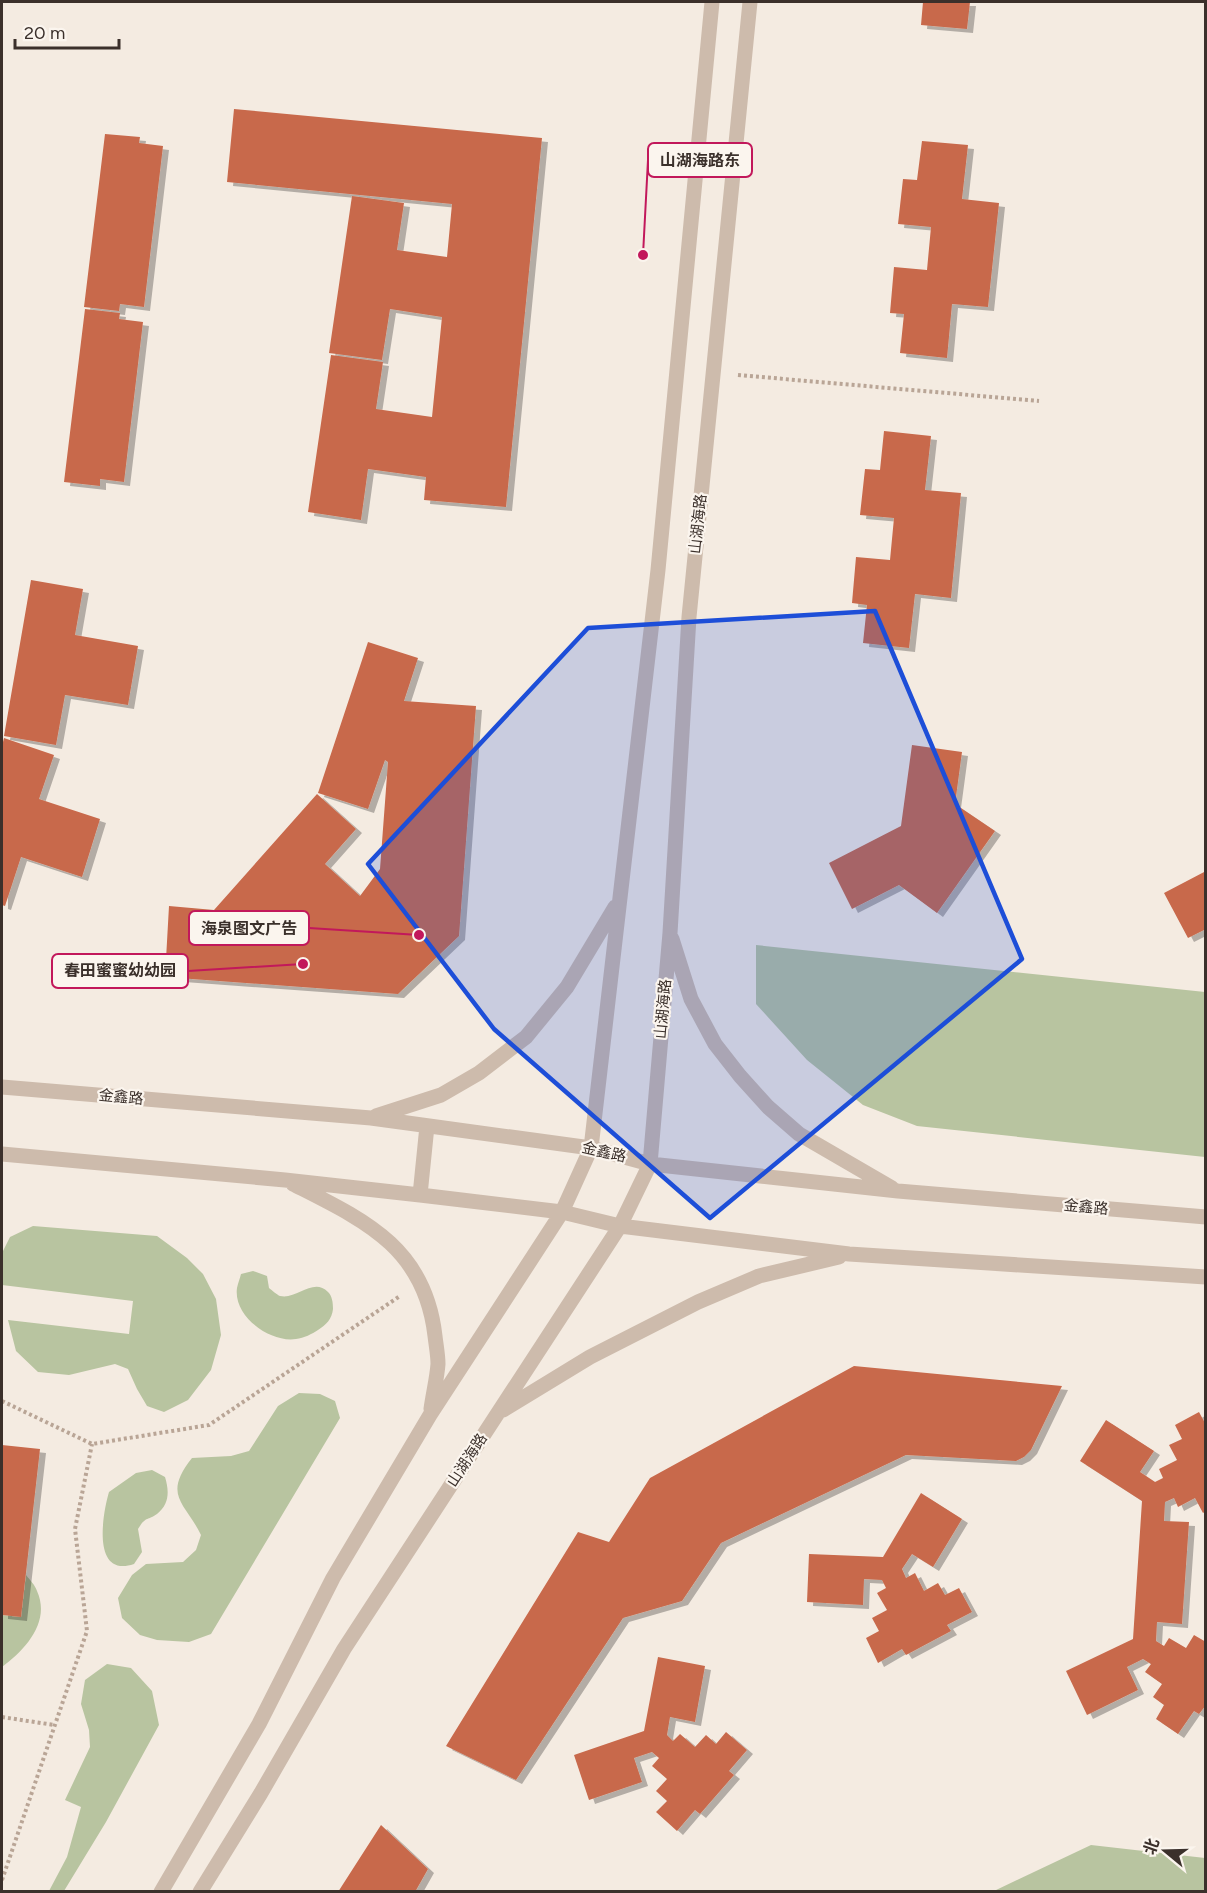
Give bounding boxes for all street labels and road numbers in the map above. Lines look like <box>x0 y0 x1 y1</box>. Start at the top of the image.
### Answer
street label: 山湖海路 <box>686 493 710 555</box>
street label: 山湖海路 <box>651 978 675 1040</box>
street label: 金鑫路 <box>98 1086 144 1108</box>
street label: 金鑫路 <box>580 1138 628 1166</box>
street label: 金鑫路 <box>1063 1196 1109 1218</box>
street label: 山湖海路 <box>443 1430 491 1490</box>

